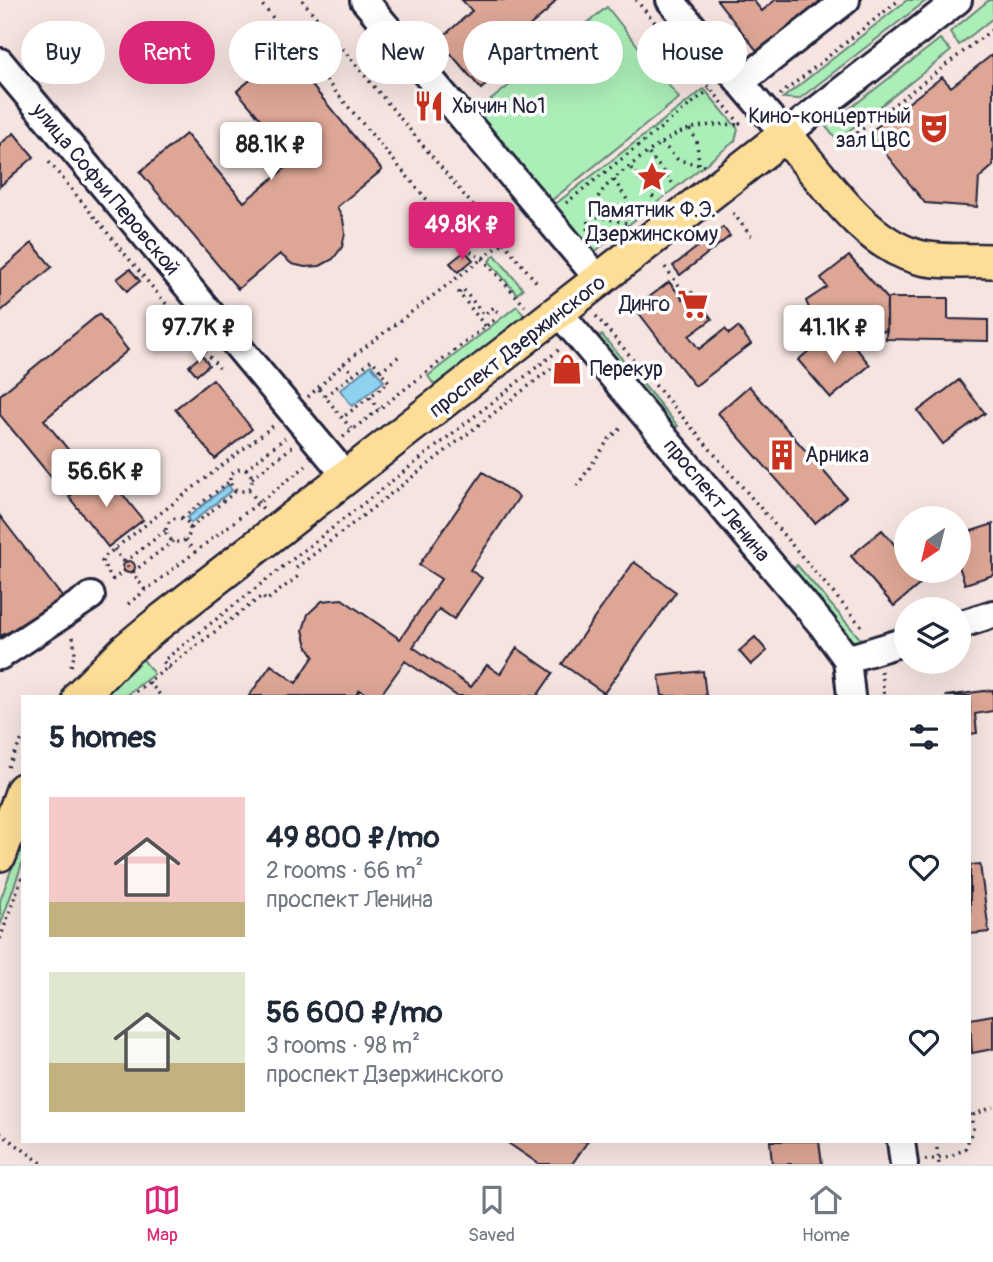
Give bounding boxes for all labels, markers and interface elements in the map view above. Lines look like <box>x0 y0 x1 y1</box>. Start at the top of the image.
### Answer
chip: Buy <box>21 21 105 84</box>
chip: Rent <box>119 21 215 84</box>
chip: Filters <box>229 21 342 84</box>
chip: New <box>356 21 449 84</box>
chip: Apartment <box>463 21 623 84</box>
chip: House <box>637 21 747 84</box>
restaurant icon: Хычин №1 <box>412 89 446 123</box>
place label: Хычин №1 <box>452 93 545 120</box>
street label: улица Софьи Перовской <box>25 97 186 281</box>
place label: Кино-концертный зал ЦВС <box>748 103 911 154</box>
theatre icon: Кино-концертный зал ЦВС <box>917 111 951 145</box>
pin: 88.1K ₽ <box>206 122 336 182</box>
text: 88.1K ₽ <box>236 130 306 159</box>
place icon: Памятник Ф.Э. Дзержинскому <box>635 160 669 194</box>
place label: Памятник Ф.Э. Дзержинскому <box>585 197 718 248</box>
pin: 49.8K ₽ <box>397 202 527 262</box>
text: 49.8K ₽ <box>425 210 499 239</box>
street label: проспект Дзержинского <box>424 269 611 424</box>
supermarket icon: Динго <box>676 287 710 321</box>
place label: Динго <box>618 291 670 318</box>
pin: 97.7K ₽ <box>134 306 264 365</box>
pin: 41.1K ₽ <box>769 306 899 365</box>
text: 97.7K ₽ <box>162 313 236 342</box>
text: 41.1K ₽ <box>799 313 869 342</box>
shop icon: Перекур <box>550 352 584 386</box>
place label: Перекур <box>590 356 663 383</box>
street label: проспект Ленина <box>657 433 776 567</box>
building icon: Арника <box>765 438 799 472</box>
place label: Арника <box>805 442 869 469</box>
pin: 56.6K ₽ <box>41 449 171 509</box>
text: 56.6K ₽ <box>68 457 144 486</box>
north arrow <box>894 506 971 583</box>
map controls <box>894 506 971 674</box>
button: layers <box>894 597 971 674</box>
icon: filters <box>905 718 943 756</box>
text: 5 homes <box>49 719 156 756</box>
text: 49 800 ₽/mo <box>266 819 440 856</box>
icon: home <box>105 825 189 909</box>
icon: heart <box>905 848 943 886</box>
text: 2 rooms · 66 m² <box>266 856 423 885</box>
text: проспект Ленина <box>266 885 433 914</box>
text: 56 600 ₽/mo <box>266 994 443 1031</box>
icon: home <box>105 1000 189 1084</box>
icon: heart <box>905 1023 943 1061</box>
text: 3 rooms · 98 m² <box>266 1031 420 1060</box>
text: проспект Дзержинского <box>266 1060 504 1089</box>
tab: Map <box>143 1181 181 1247</box>
tab: Saved <box>468 1181 515 1247</box>
tab: Home <box>802 1181 850 1247</box>

